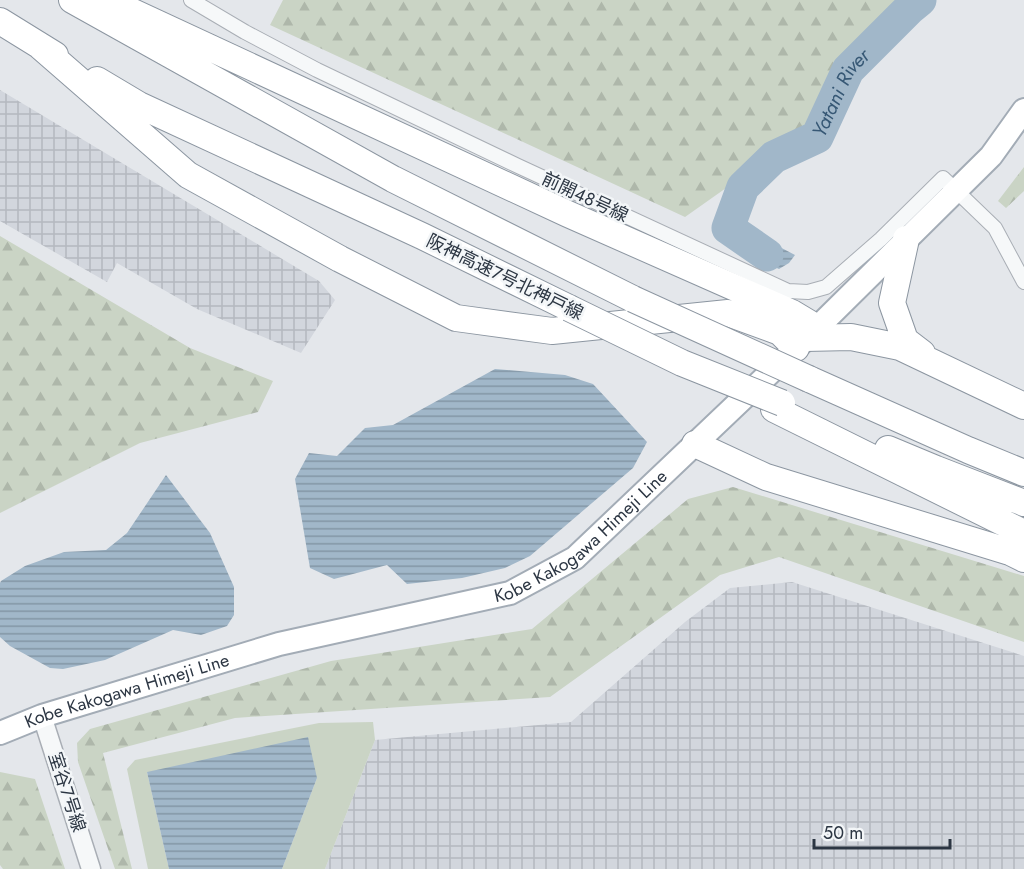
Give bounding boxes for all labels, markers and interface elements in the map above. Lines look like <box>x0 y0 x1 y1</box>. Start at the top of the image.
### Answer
water label: Yatani River <box>805 41 878 142</box>
street label: 前開４８号線 <box>537 166 633 228</box>
street label: 阪神高速7号北神戸線 <box>422 228 588 326</box>
street label: Kobe Kakogawa Himeji Line <box>492 464 673 609</box>
street label: Kobe Kakogawa Himeji Line <box>21 647 233 735</box>
street label: 室谷７号線 <box>42 749 92 835</box>
scale bar <box>814 812 950 850</box>
text: 50 m <box>823 820 863 846</box>

